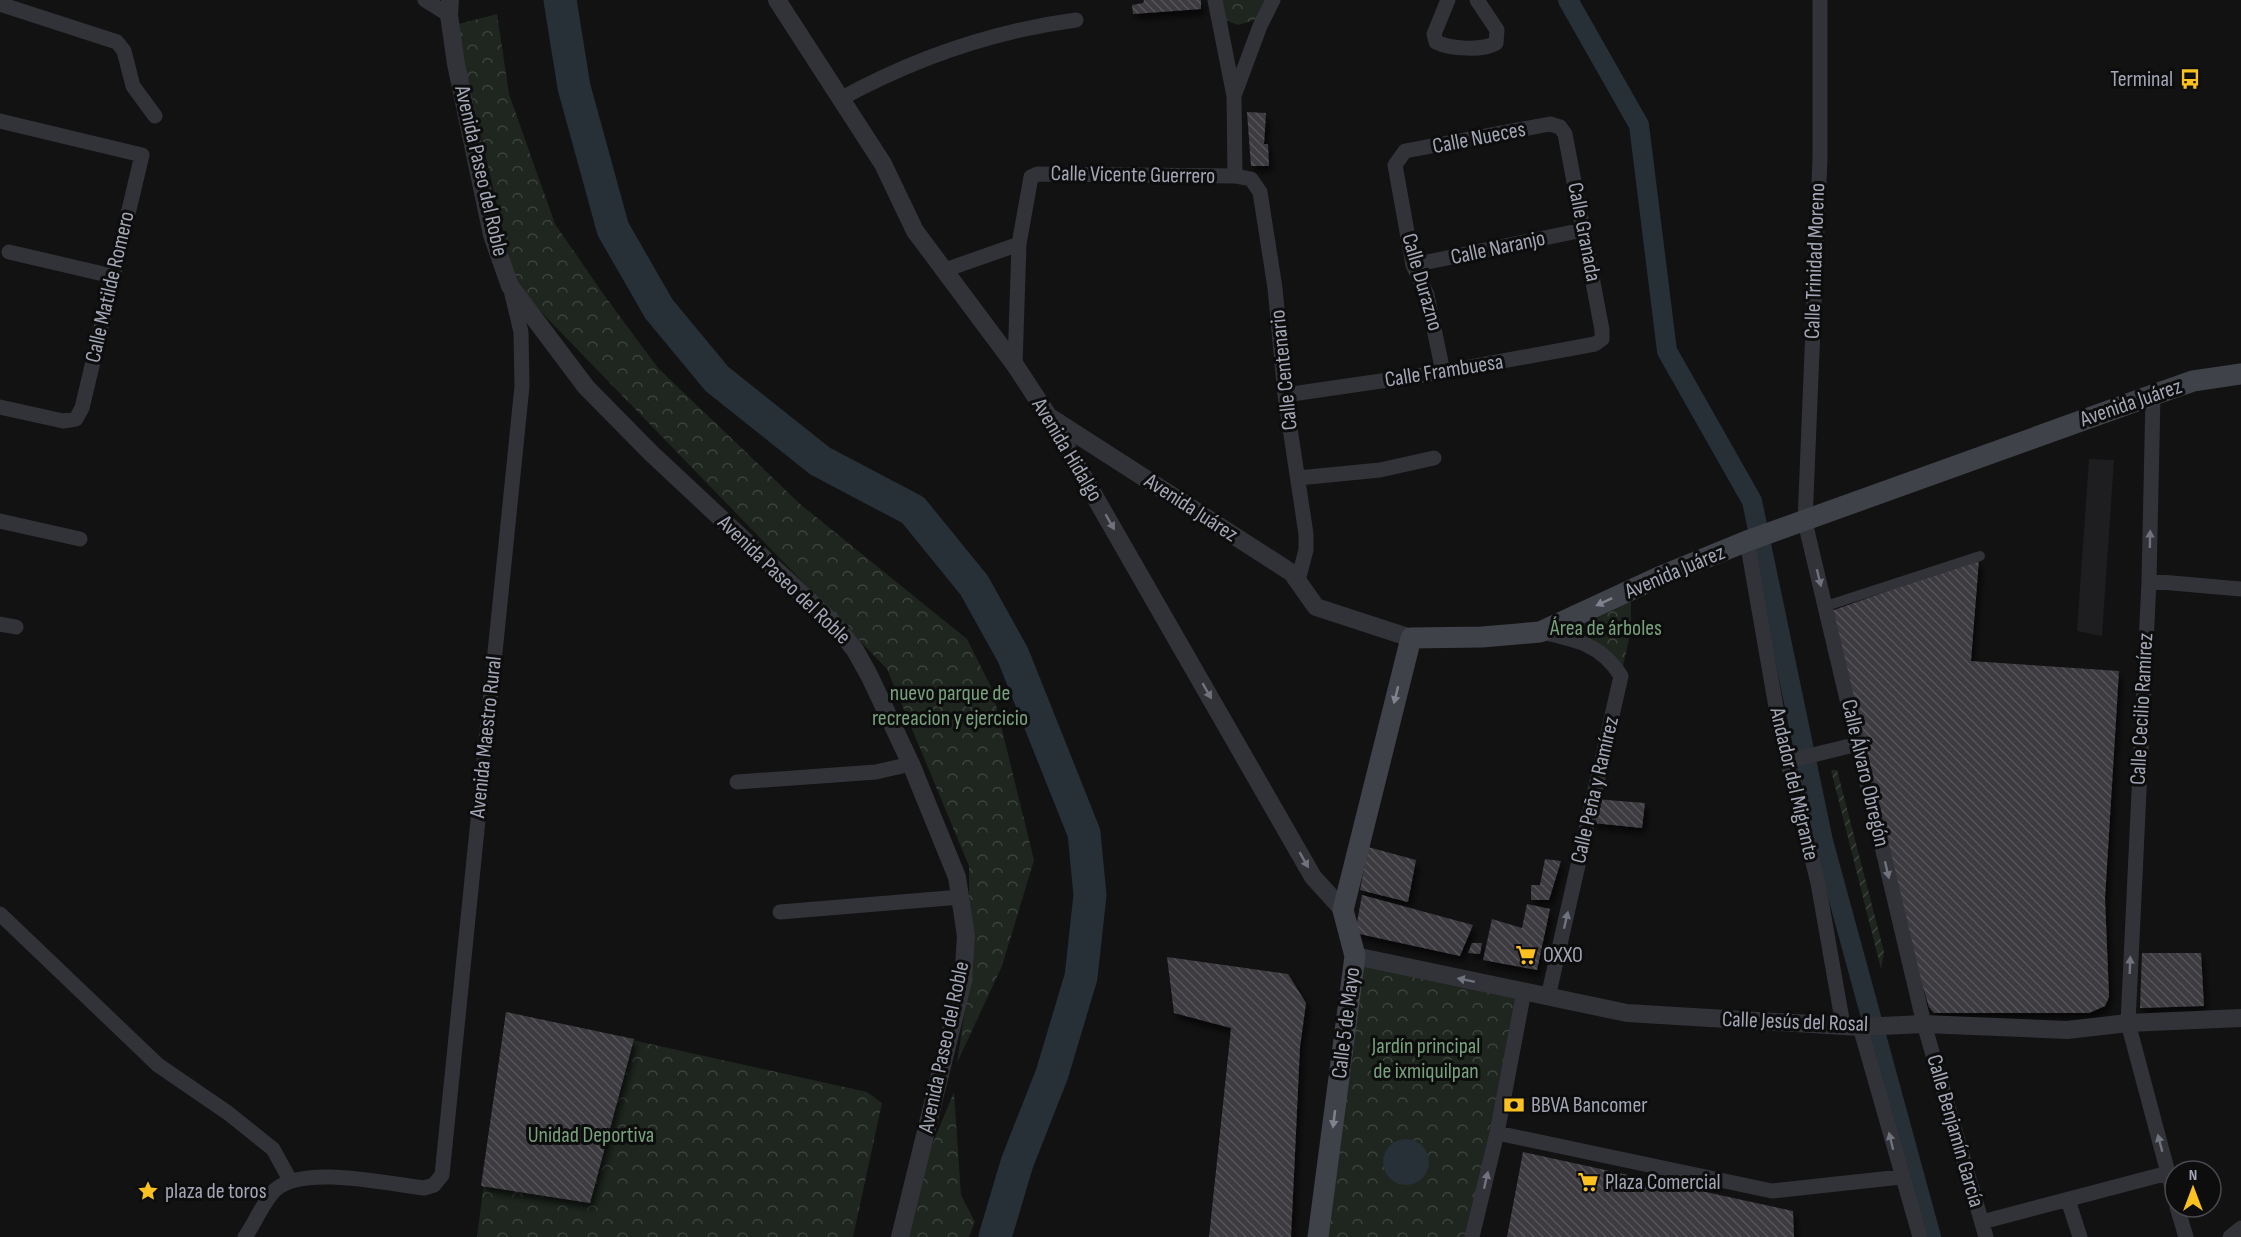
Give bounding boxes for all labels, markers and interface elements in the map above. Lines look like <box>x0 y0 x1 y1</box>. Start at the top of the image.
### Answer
place label: Terminal <box>2110 66 2173 93</box>
bus stop icon: Terminal <box>2178 67 2202 91</box>
street label: Avenida Paseo del Roble <box>448 82 514 259</box>
street label: Calle Nueces <box>1430 116 1528 160</box>
street label: Calle Vicente Guerrero <box>1050 160 1216 190</box>
street label: Calle Granada <box>1561 180 1607 284</box>
street label: Calle Trinidad Moreno <box>1799 182 1831 340</box>
street label: Calle Matilde Romero <box>79 209 141 365</box>
street label: Calle Naranjo <box>1448 225 1548 271</box>
street label: Calle Durazno <box>1395 230 1449 334</box>
street label: Calle Centenario <box>1264 308 1304 432</box>
street label: Calle Frambuesa <box>1383 348 1505 394</box>
street label: Avenida Juárez <box>2076 373 2186 433</box>
street label: Avenida Hidalgo <box>1025 393 1108 507</box>
street label: Avenida Juárez <box>1138 467 1243 548</box>
street label: Avenida Paseo del Roble <box>711 509 856 650</box>
one-way arrow <box>1104 514 1115 530</box>
one-way arrow <box>2145 530 2154 549</box>
street label: Avenida Juárez <box>1620 539 1729 606</box>
one-way arrow <box>1815 569 1825 587</box>
one-way arrow <box>1596 598 1613 607</box>
park label: Área de árboles <box>1549 615 1662 642</box>
street label: Calle Cecilio Ramírez <box>2125 632 2159 786</box>
street label: Avenida Maestro Rural <box>464 655 508 820</box>
park label: nuevo parque de recreacion y ejercicio <box>872 680 1028 732</box>
one-way arrow <box>1202 683 1212 700</box>
one-way arrow <box>1391 686 1401 704</box>
street label: Calle Álvaro Obregón <box>1835 697 1895 849</box>
street label: Andador del Migrante <box>1763 704 1825 863</box>
street label: Calle Peña y Ramírez <box>1565 714 1625 866</box>
one-way arrow <box>1299 852 1309 869</box>
one-way arrow <box>1883 861 1893 880</box>
one-way arrow <box>1562 910 1571 929</box>
place label: OXXO <box>1543 942 1583 969</box>
supermarket icon: OXXO <box>1514 943 1538 967</box>
one-way arrow <box>2126 955 2135 974</box>
street label: Avenida Paseo del Roble <box>912 959 975 1136</box>
street label: Calle 5 de Mayo <box>1326 966 1366 1080</box>
one-way arrow <box>1457 974 1476 984</box>
street label: Calle Jesús del Rosal <box>1721 1006 1869 1038</box>
park label: Jardín principal de ixmiquilpan <box>1371 1033 1480 1085</box>
street label: Calle Benjamín García <box>1920 1052 1990 1210</box>
place label: BBVA Bancomer <box>1531 1092 1648 1119</box>
bank icon: BBVA Bancomer <box>1502 1093 1526 1117</box>
one-way arrow <box>1329 1109 1338 1128</box>
park label: Unidad Deportiva <box>528 1122 654 1149</box>
one-way arrow <box>1886 1132 1896 1150</box>
one-way arrow <box>2154 1134 2164 1152</box>
north arrow <box>2163 1159 2223 1219</box>
text: N <box>2189 1166 2197 1185</box>
place label: Plaza Comercial <box>1605 1169 1721 1196</box>
supermarket icon: Plaza Comercial <box>1576 1170 1600 1194</box>
one-way arrow <box>1482 1171 1492 1189</box>
place label: plaza de toros <box>165 1178 267 1205</box>
place icon: plaza de toros <box>136 1179 160 1203</box>

